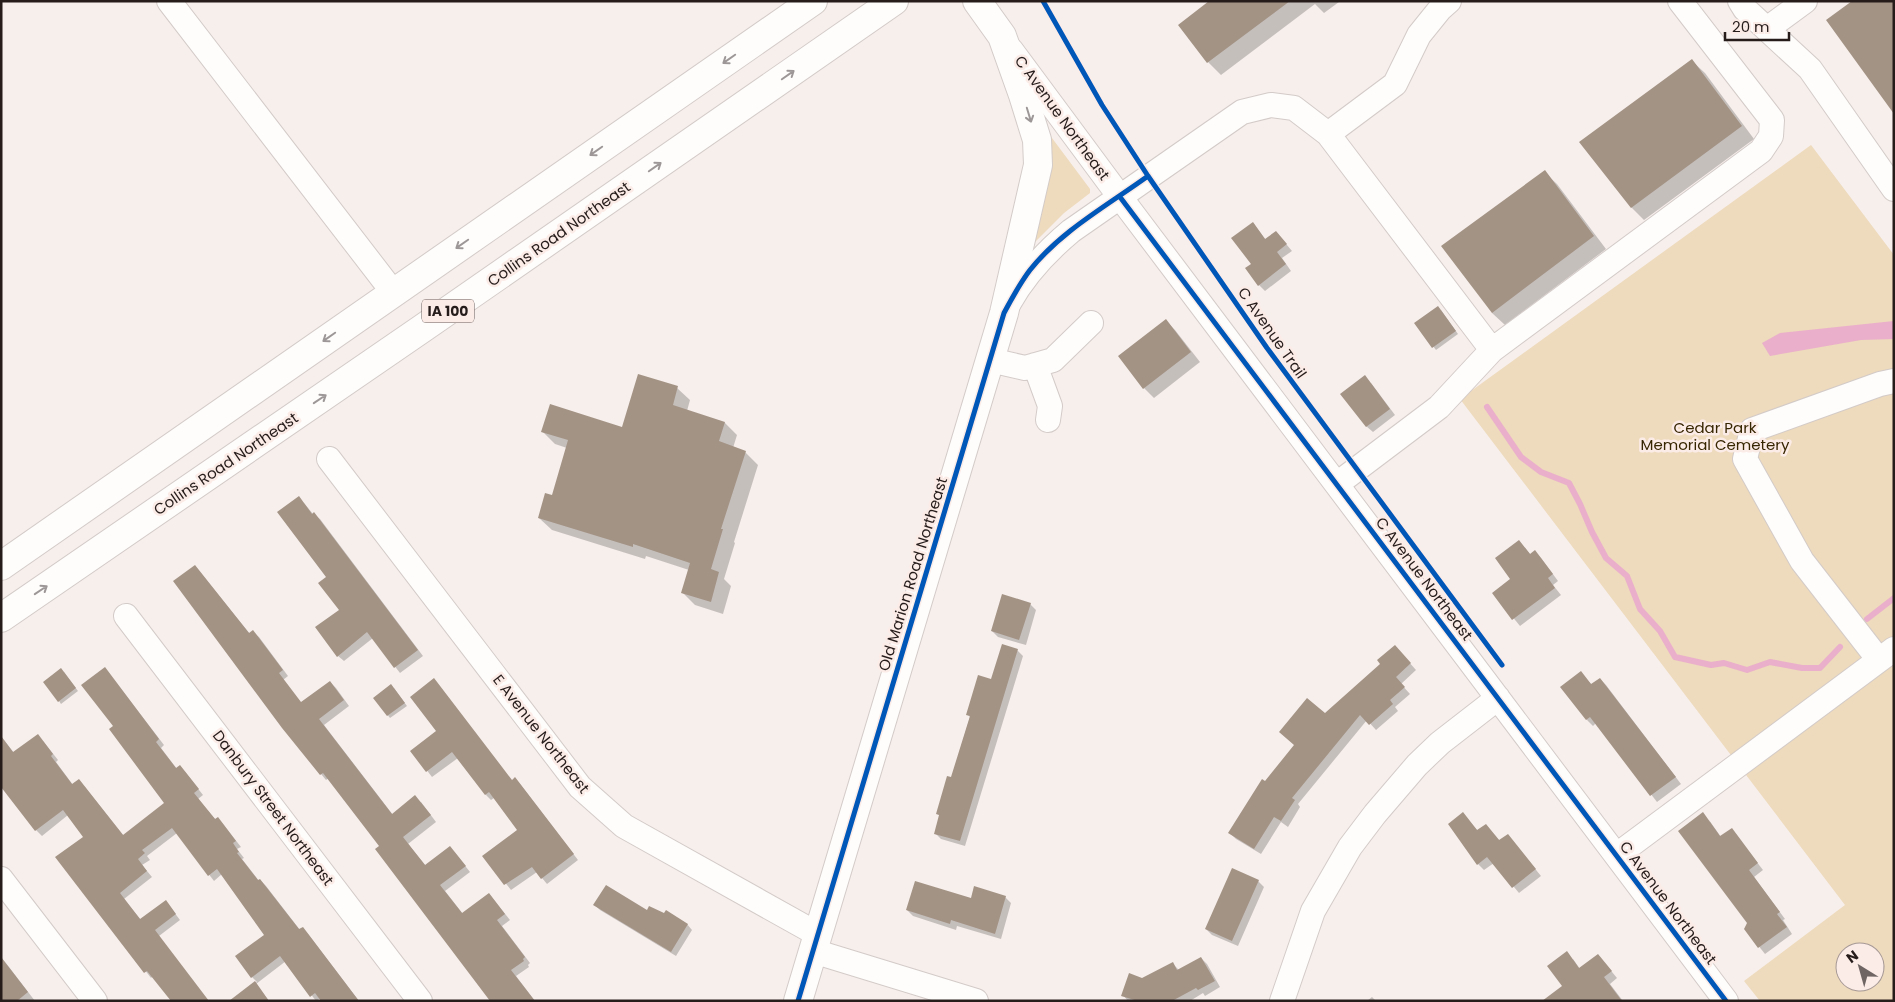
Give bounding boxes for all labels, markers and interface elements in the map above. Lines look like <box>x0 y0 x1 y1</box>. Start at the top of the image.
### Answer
scale bar <box>1725 10 1789 42</box>
text: 20 m <box>1732 16 1770 37</box>
street label: C Avenue Northeast <box>1010 51 1115 184</box>
one-way arrow <box>723 54 737 64</box>
one-way arrow <box>781 70 795 80</box>
one-way arrow <box>1025 107 1035 123</box>
one-way arrow <box>589 146 603 156</box>
one-way arrow <box>648 162 662 172</box>
street label: Collins Road Northeast <box>483 176 634 291</box>
one-way arrow <box>455 239 469 249</box>
street label: C Avenue Trail <box>1233 283 1312 383</box>
road number: IA 100 <box>422 300 474 322</box>
one-way arrow <box>322 332 336 342</box>
one-way arrow <box>312 394 326 404</box>
street label: Collins Road Northeast <box>149 407 302 520</box>
park label: Cedar Park Memorial Cemetery <box>1641 417 1790 455</box>
street label: Old Marion Road Northeast <box>873 474 952 673</box>
street label: C Avenue Northeast <box>1371 513 1478 645</box>
one-way arrow <box>34 585 48 595</box>
street label: E Avenue Northeast <box>488 670 594 798</box>
street label: Danbury Street Northeast <box>208 726 339 890</box>
street label: C Avenue Northeast <box>1615 837 1722 969</box>
north arrow <box>1835 942 1885 992</box>
text: N <box>1842 945 1862 968</box>

